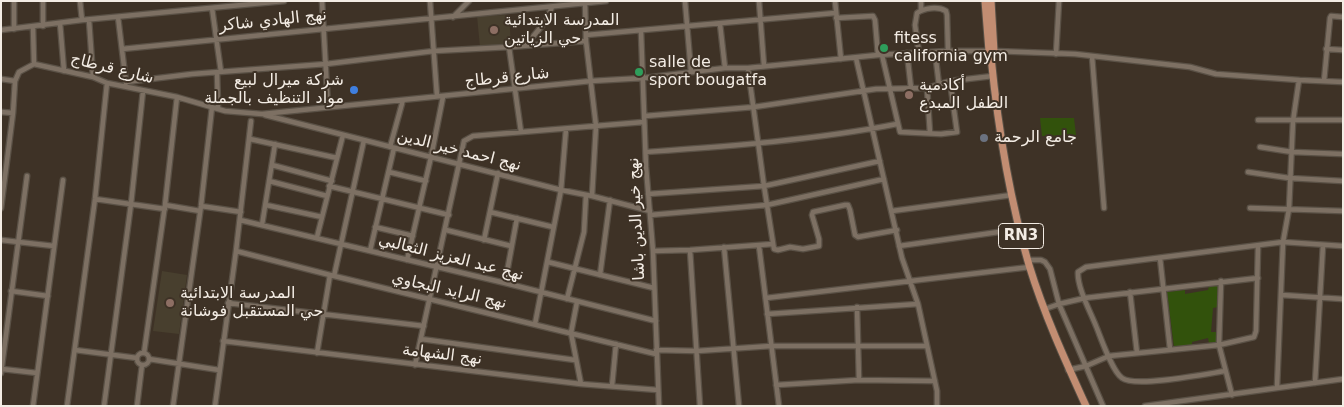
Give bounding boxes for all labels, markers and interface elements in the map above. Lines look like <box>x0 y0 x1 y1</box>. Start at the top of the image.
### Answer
street label: نهج الهادي شاكر <box>218 6 328 36</box>
place label: المدرسة الابتدائية حي الزياتين <box>504 11 619 49</box>
marker: المدرسة الابتدائية حي الزياتين <box>488 24 500 36</box>
place label: fitess california gym <box>894 29 1008 67</box>
marker: fitess california gym <box>878 42 890 54</box>
street label: شارع قرطاج <box>68 49 156 89</box>
place label: salle de sport bougatfa <box>649 53 767 91</box>
street label: شارع قرطاج <box>464 64 550 92</box>
marker: salle de sport bougatfa <box>633 66 645 78</box>
place label: شركة ميرال لبيع مواد التنظيف بالجملة <box>204 71 344 109</box>
place label: أكادمية الطفل المبدع <box>919 76 1008 114</box>
marker: شركة ميرال لبيع مواد التنظيف بالجملة <box>348 84 360 96</box>
marker: أكادمية الطفل المبدع <box>903 89 915 101</box>
street label: نهج احمد خير الدين <box>395 126 523 176</box>
place label: جامع الرحمة <box>994 128 1077 148</box>
marker: جامع الرحمة <box>978 132 990 144</box>
street label: نهج خير الدين باشا <box>624 157 650 281</box>
road number: RN3 <box>998 224 1044 248</box>
street label: نهج عبد العزيز الثعالبي <box>376 231 526 285</box>
street label: نهج الرايد البجاوي <box>390 268 508 314</box>
place label: المدرسة الابتدائية حي المستقبل فوشانة <box>180 284 323 322</box>
marker: المدرسة الابتدائية حي المستقبل فوشانة <box>164 297 176 309</box>
street label: نهج الشهامة <box>401 341 483 369</box>

